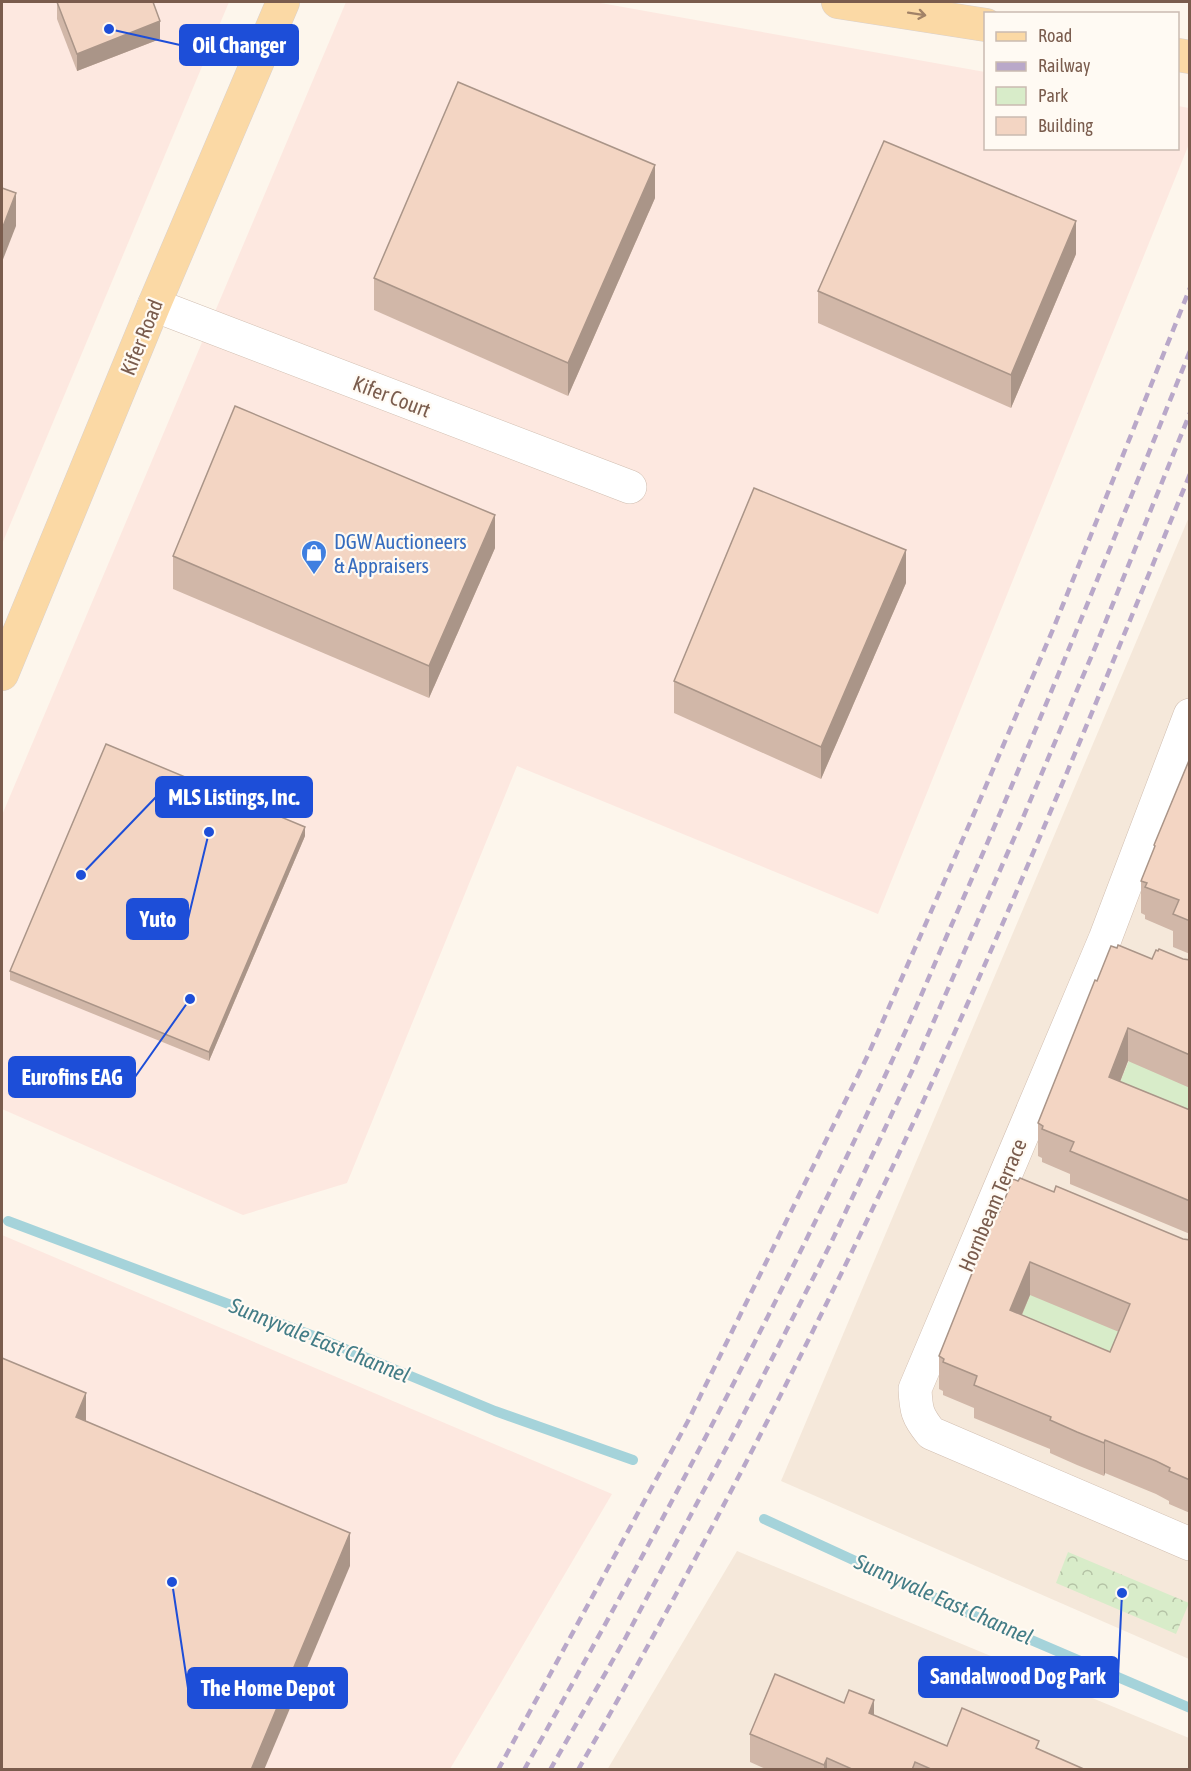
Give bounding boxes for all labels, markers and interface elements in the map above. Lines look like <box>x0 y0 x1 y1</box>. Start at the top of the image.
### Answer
one-way arrow <box>906 9 926 20</box>
legend <box>984 12 1179 150</box>
callout: Oil Changer <box>180 25 298 65</box>
text: Road <box>1038 25 1072 46</box>
text: Oil Changer <box>192 32 286 58</box>
text: Railway <box>1038 55 1090 76</box>
text: Park <box>1038 85 1068 106</box>
text: Building <box>1038 115 1093 136</box>
street label: Kifer Road <box>115 296 167 378</box>
street label: Kifer Court <box>350 370 434 422</box>
place label: DGW Auctioneers & Appraisers <box>334 529 467 577</box>
shop icon: DGW Auctioneers & Appraisers <box>299 538 329 576</box>
callout: MLS Listings, Inc. <box>156 777 312 817</box>
text: MLS Listings, Inc. <box>168 784 300 810</box>
callout: Yuto <box>127 899 188 939</box>
text: Yuto <box>139 906 176 932</box>
callout: Eurofins EAG <box>9 1057 135 1097</box>
text: Eurofins EAG <box>21 1064 123 1090</box>
street label: Hornbeam Terrace <box>953 1135 1031 1275</box>
water label: Sunnyvale East Channel <box>225 1292 414 1388</box>
water label: Sunnyvale East Channel <box>850 1548 1037 1650</box>
callout: Sandalwood Dog Park <box>919 1657 1118 1697</box>
text: Sandalwood Dog Park <box>930 1663 1106 1689</box>
callout: The Home Depot <box>188 1668 347 1708</box>
text: The Home Depot <box>201 1675 336 1701</box>

